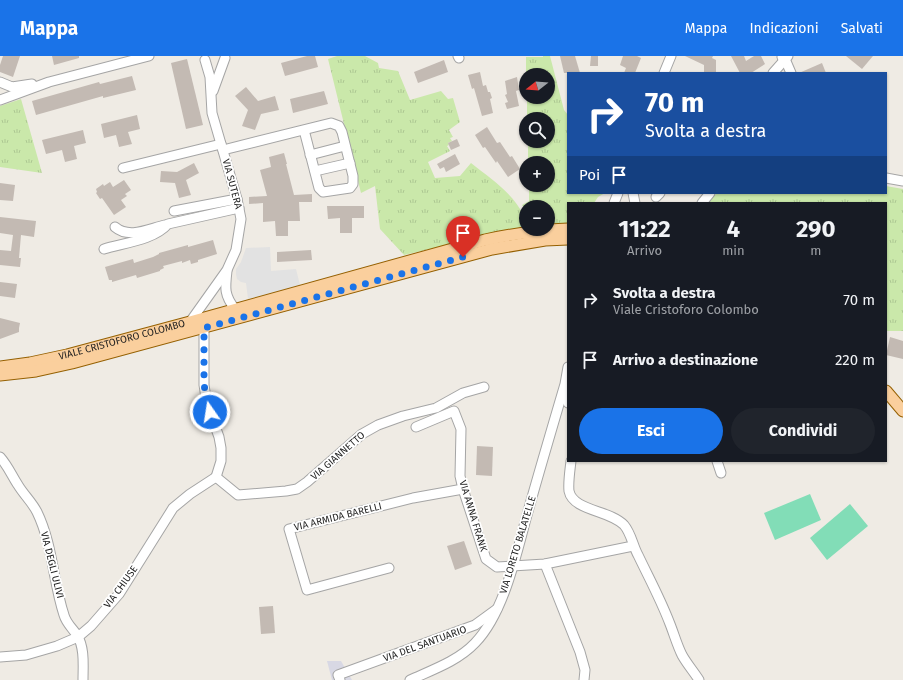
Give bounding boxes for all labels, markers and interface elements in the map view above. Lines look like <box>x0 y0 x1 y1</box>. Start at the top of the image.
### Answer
text: Mappa <box>20 17 78 40</box>
text: Mappa <box>685 20 727 37</box>
text: Indicazioni <box>749 20 819 37</box>
text: Salvati <box>841 20 883 37</box>
north arrow <box>519 68 555 104</box>
map controls <box>519 68 555 236</box>
text: 70 m <box>645 86 704 119</box>
icon: right <box>579 88 631 140</box>
button: search <box>519 112 555 148</box>
text: Svolta a destra <box>645 120 766 142</box>
button: + <box>519 156 555 192</box>
street label: VIA SUTERA <box>220 158 244 211</box>
icon: arrive <box>608 164 630 186</box>
text: Poi <box>579 166 600 184</box>
button: − <box>519 200 555 236</box>
text: 11:22 <box>618 215 671 243</box>
text: 4 <box>727 215 740 243</box>
text: 290 <box>796 215 836 243</box>
pin <box>446 216 480 257</box>
icon: arrive <box>452 222 474 244</box>
text: Arrivo <box>627 243 662 258</box>
text: min <box>722 243 745 258</box>
text: m <box>810 243 821 258</box>
text: Svolta a destra <box>613 284 715 302</box>
icon: right <box>579 289 601 311</box>
text: 70 m <box>843 291 875 309</box>
text: Viale Cristoforo Colombo <box>613 302 759 317</box>
street label: VIALE CRISTOFORO COLOMBO <box>58 318 187 363</box>
icon: arrive <box>579 349 601 371</box>
text: Arrivo a destinazione <box>613 351 758 369</box>
text: 220 m <box>835 351 875 369</box>
position arrow <box>189 391 231 433</box>
button: Esci <box>579 408 723 454</box>
button: Condividi <box>731 408 875 454</box>
street label: VIA GIANNETTO <box>308 429 368 483</box>
street label: VIA ANNA FRANK <box>456 479 490 553</box>
street label: VIA LORETO BALATELLE <box>497 495 539 595</box>
street label: VIA ARMIDA BARELLI <box>293 500 383 534</box>
street label: VIA DEGLI ULIVI <box>38 530 66 600</box>
street label: VIA CHIUSE <box>102 563 140 611</box>
street label: VIA DEL SANTUARIO <box>382 623 468 665</box>

